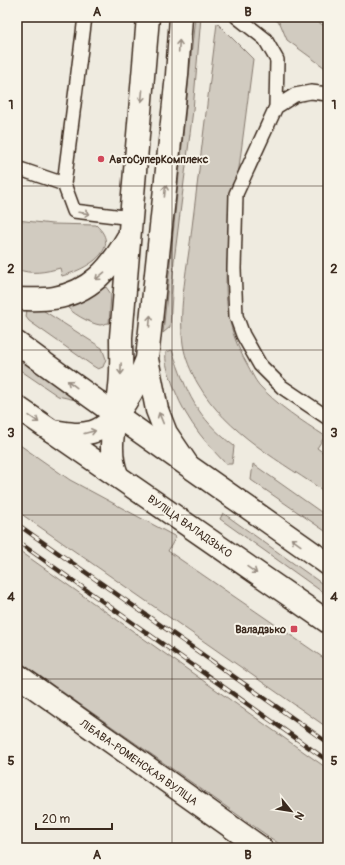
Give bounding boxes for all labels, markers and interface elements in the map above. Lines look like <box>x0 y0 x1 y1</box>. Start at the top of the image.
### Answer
text: A <box>93 4 102 20</box>
text: B <box>244 4 252 20</box>
one-way arrow <box>176 40 183 53</box>
one-way arrow <box>138 89 145 102</box>
text: 1 <box>8 97 14 113</box>
text: 1 <box>331 97 337 113</box>
place label: АвтоСуперКомплекс <box>109 153 209 166</box>
marker: АвтоСуперКомплекс <box>96 154 106 164</box>
one-way arrow <box>161 185 169 198</box>
one-way arrow <box>77 209 90 216</box>
text: 2 <box>7 261 15 277</box>
text: 2 <box>330 261 338 277</box>
one-way arrow <box>95 271 106 280</box>
one-way arrow <box>147 314 154 327</box>
one-way arrow <box>117 362 125 375</box>
one-way arrow <box>67 379 78 388</box>
one-way arrow <box>156 413 164 425</box>
one-way arrow <box>29 415 40 423</box>
text: 3 <box>7 425 15 441</box>
text: 3 <box>330 425 338 441</box>
one-way arrow <box>84 428 97 435</box>
street label: ВУЛІЦА ВАЛАДЗЬКО <box>145 492 234 560</box>
one-way arrow <box>291 538 302 546</box>
one-way arrow <box>247 566 258 574</box>
text: 4 <box>7 589 15 605</box>
text: 4 <box>330 589 338 605</box>
place label: Валадзько <box>235 623 286 636</box>
marker: Валадзько <box>289 624 299 634</box>
street label: ЛІБАВА-РОМЕНСКАЯ ВУЛІЦА <box>76 716 200 808</box>
text: 5 <box>7 753 15 769</box>
text: 5 <box>330 753 338 769</box>
north arrow <box>271 791 311 831</box>
scale bar <box>36 805 112 831</box>
text: N <box>291 809 307 823</box>
text: 20 m <box>42 812 71 827</box>
text: A <box>93 847 102 863</box>
text: B <box>244 847 252 863</box>

